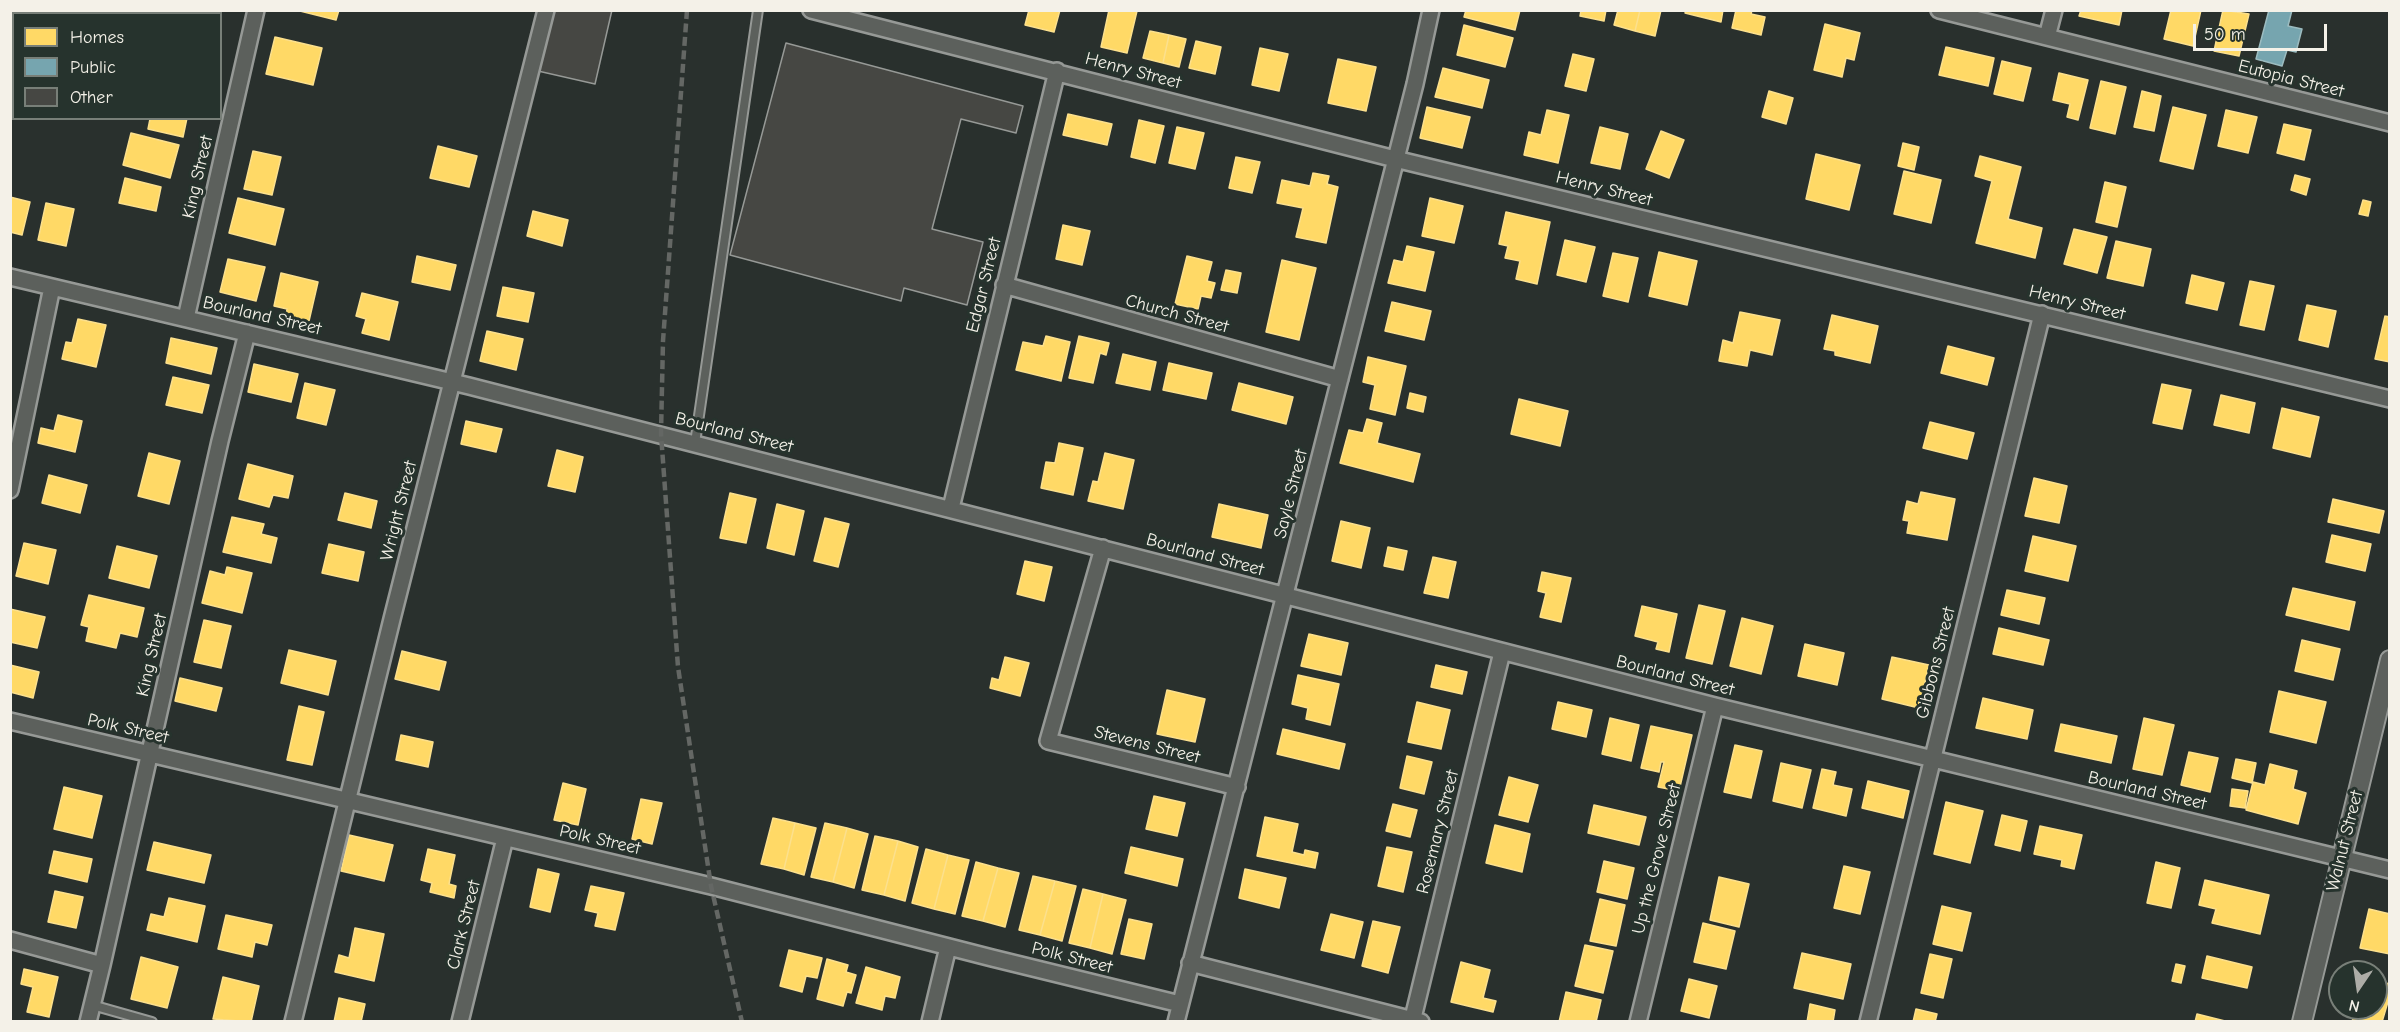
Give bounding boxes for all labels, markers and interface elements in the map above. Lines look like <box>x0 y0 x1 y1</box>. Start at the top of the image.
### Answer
legend <box>12 12 222 120</box>
scale bar <box>2196 12 2330 50</box>
text: 50 m <box>2204 24 2246 45</box>
text: Homes <box>70 27 124 48</box>
street label: Henry Street <box>1083 48 1183 94</box>
street label: Eutopia Street <box>2236 55 2346 103</box>
text: Public <box>70 57 116 78</box>
text: Other <box>70 87 113 108</box>
street label: King Street <box>178 133 218 221</box>
street label: Henry Street <box>1554 167 1654 211</box>
street label: Edgar Street <box>962 235 1006 335</box>
street label: Henry Street <box>2027 281 2127 325</box>
street label: Church Street <box>1123 290 1231 338</box>
street label: Bourland Street <box>201 292 323 340</box>
street label: Bourland Street <box>673 408 795 458</box>
street label: Sayle Street <box>1269 447 1313 541</box>
street label: Wright Street <box>376 459 422 563</box>
street label: Bourland Street <box>1144 529 1266 581</box>
street label: Gibbons Street <box>1912 605 1960 721</box>
street label: King Street <box>132 611 172 699</box>
street label: Bourland Street <box>1614 651 1736 701</box>
street label: Polk Street <box>85 709 171 749</box>
street label: Stevens Street <box>1092 721 1202 769</box>
street label: Bourland Street <box>2086 767 2208 815</box>
street label: Rosemary Street <box>1412 768 1464 896</box>
street label: Up the Grove Street <box>1628 782 1686 936</box>
street label: Walnut Street <box>2322 788 2368 894</box>
street label: Polk Street <box>557 820 643 860</box>
street label: Clark Street <box>442 878 486 972</box>
street label: Polk Street <box>1029 938 1115 978</box>
north arrow <box>2328 960 2388 1020</box>
text: N <box>2347 996 2362 1016</box>

